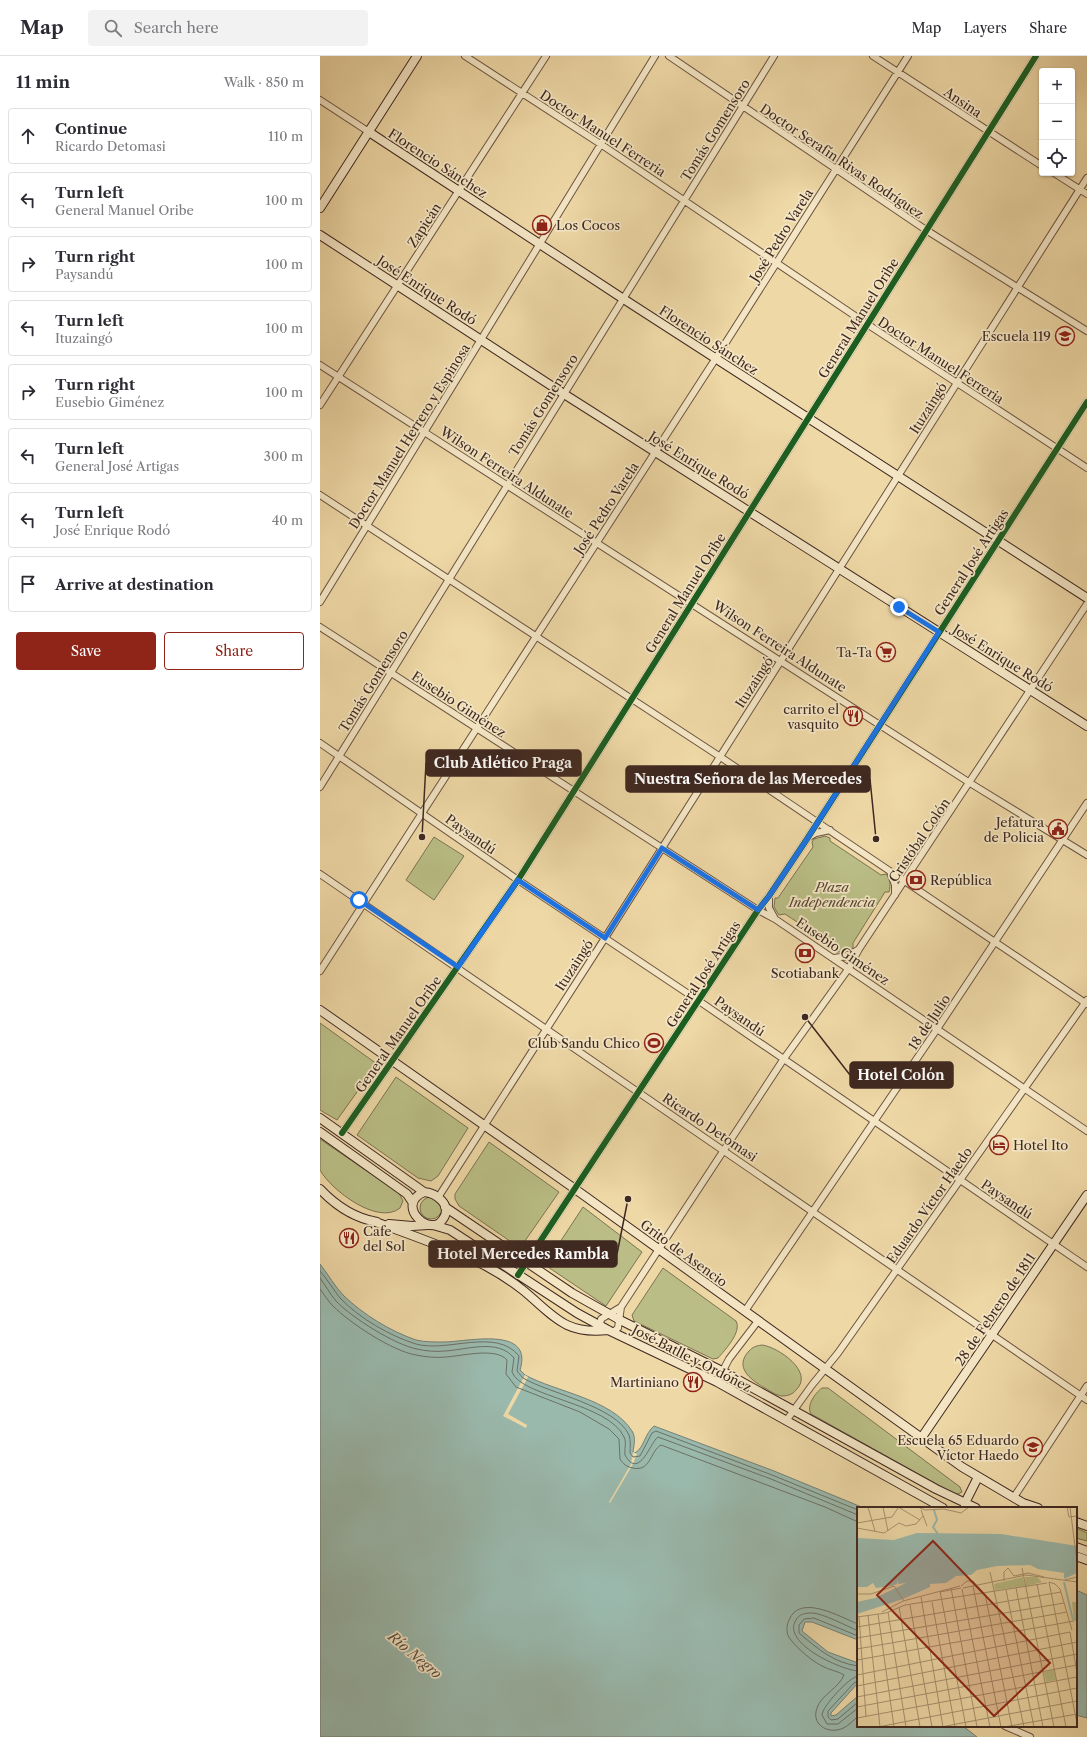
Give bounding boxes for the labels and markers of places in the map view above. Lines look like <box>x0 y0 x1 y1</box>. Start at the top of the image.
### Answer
shop icon: Los Cocos <box>531 214 553 236</box>
place label: Los Cocos <box>556 217 620 233</box>
school or university icon: Escuela 119 <box>1054 325 1076 347</box>
place label: Escuela 119 <box>982 328 1051 344</box>
supermarket icon: Ta-Ta <box>875 641 897 663</box>
place label: Ta-Ta <box>836 644 872 660</box>
place label: carrito el vasquito <box>783 701 839 732</box>
restaurant icon: carrito el vasquito <box>842 705 864 727</box>
callout: Club Atlético Praga <box>426 750 581 776</box>
callout: Nuestra Señora de las Mercedes <box>626 766 870 792</box>
place label: Jefatura de Policia <box>984 814 1044 845</box>
public building icon: Jefatura de Policia <box>1047 818 1069 840</box>
bank icon: República <box>905 869 927 891</box>
place label: República <box>930 872 992 888</box>
bank icon: Scotiabank <box>794 942 816 964</box>
place label: Scotiabank <box>771 965 840 981</box>
sports icon: Club Sandu Chico <box>643 1032 665 1054</box>
place label: Club Sandu Chico <box>528 1035 640 1051</box>
callout: Hotel Colón <box>850 1062 953 1088</box>
hotel icon: Hotel Ito <box>988 1134 1010 1156</box>
place label: Hotel Ito <box>1013 1137 1068 1153</box>
place label: Cafe del Sol <box>363 1223 405 1254</box>
restaurant icon: Cafe del Sol <box>338 1227 360 1249</box>
callout: Hotel Mercedes Rambla <box>429 1241 617 1267</box>
restaurant icon: Martiniano <box>682 1371 704 1393</box>
place label: Martiniano <box>610 1374 679 1390</box>
place label: Escuela 65 Eduardo Víctor Haedo <box>897 1432 1019 1463</box>
school or university icon: Escuela 65 Eduardo Víctor Haedo <box>1022 1436 1044 1458</box>

